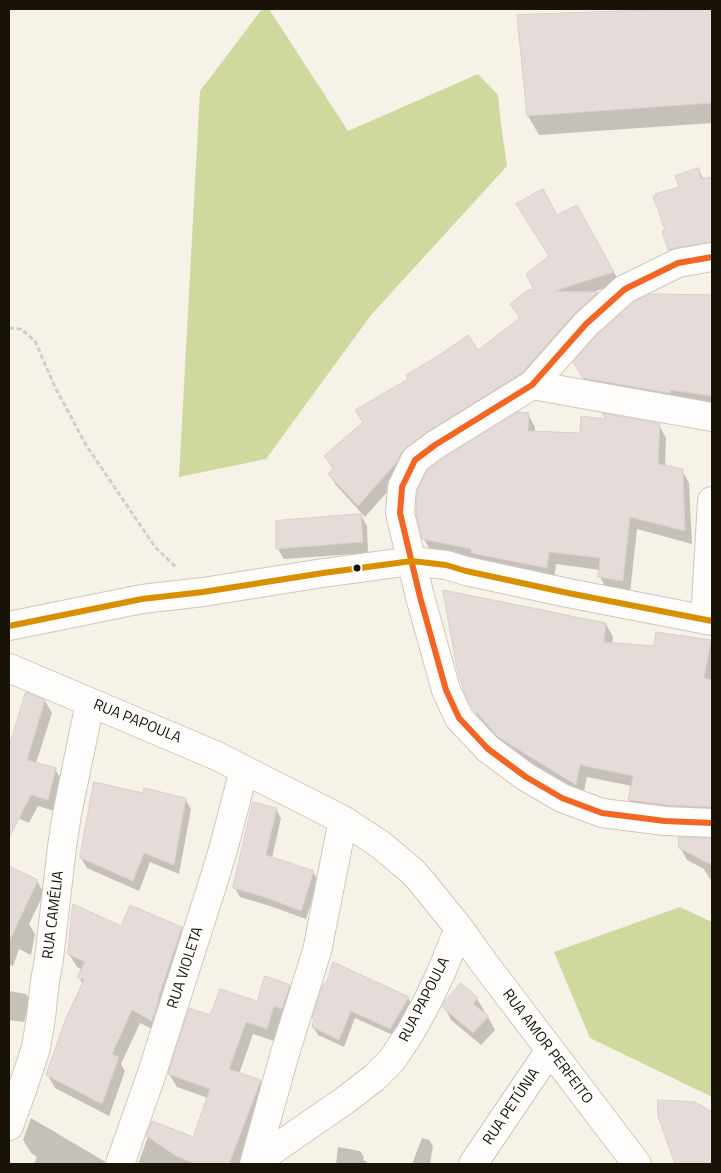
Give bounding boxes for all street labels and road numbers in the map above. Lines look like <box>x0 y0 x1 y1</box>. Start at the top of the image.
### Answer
street label: RUA PAPOULA <box>91 696 183 748</box>
street label: RUA CAMÉLIA <box>40 870 68 960</box>
street label: RUA VIOLETA <box>164 925 208 1011</box>
street label: RUA PAPOULA <box>396 954 454 1046</box>
street label: RUA AMOR PERFEITO <box>498 986 596 1108</box>
street label: RUA PETÚNIA <box>480 1065 544 1149</box>

